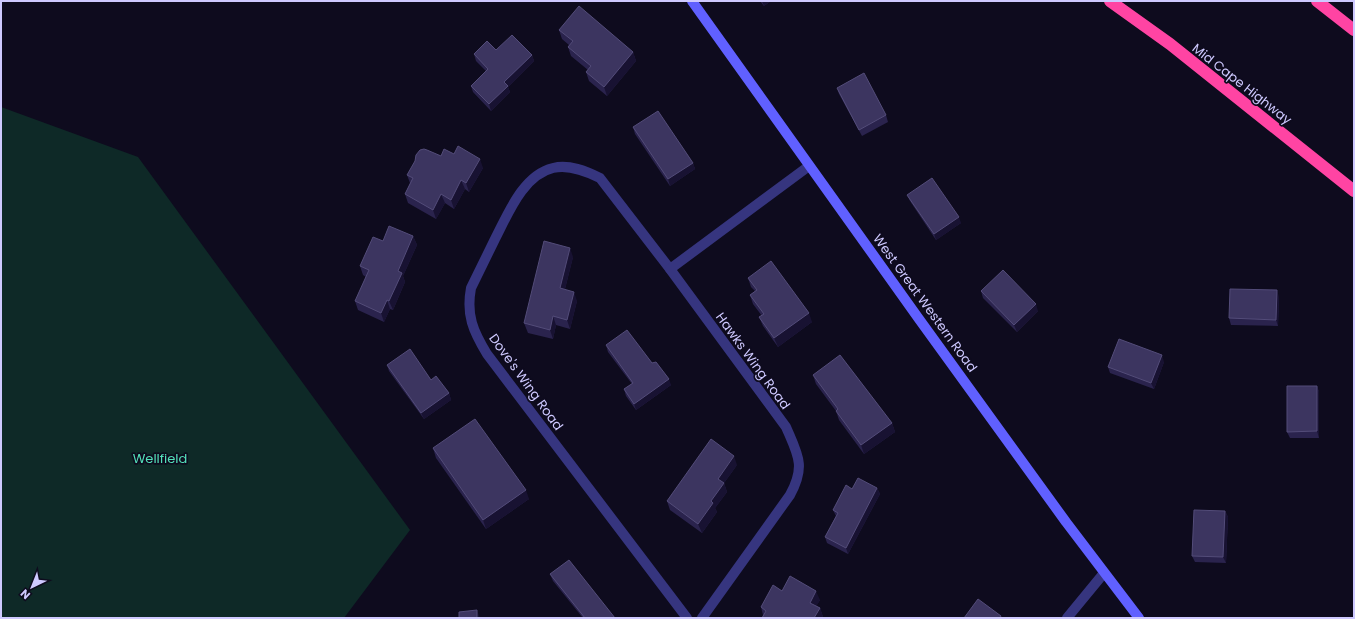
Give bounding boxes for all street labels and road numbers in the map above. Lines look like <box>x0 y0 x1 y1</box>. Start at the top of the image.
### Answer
street label: Mid Cape Highway <box>1188 39 1296 129</box>
street label: West Great Western Road <box>868 230 982 376</box>
street label: Hawks Wing Road <box>711 309 795 413</box>
street label: Dove's Wing Road <box>484 330 568 434</box>

